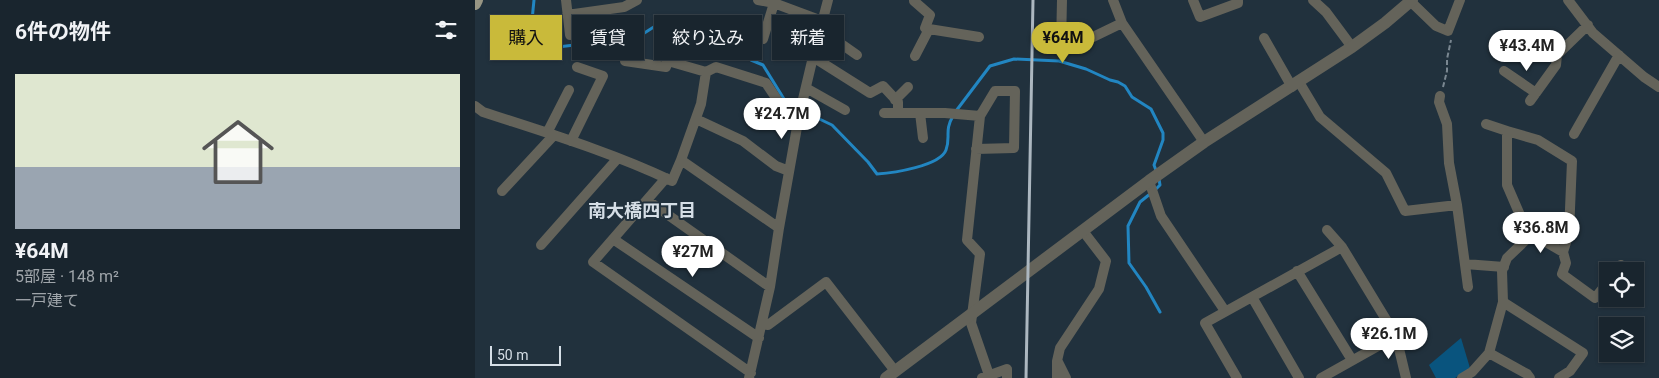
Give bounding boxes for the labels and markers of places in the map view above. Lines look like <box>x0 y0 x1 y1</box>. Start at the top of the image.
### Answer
pin: ¥64M <box>1033 22 1093 64</box>
pin: ¥43.4M <box>1486 30 1568 72</box>
pin: ¥24.7M <box>741 98 823 140</box>
pin: ¥36.8M <box>1500 212 1582 254</box>
pin: ¥27M <box>663 236 723 278</box>
pin: ¥26.1M <box>1348 318 1430 360</box>

